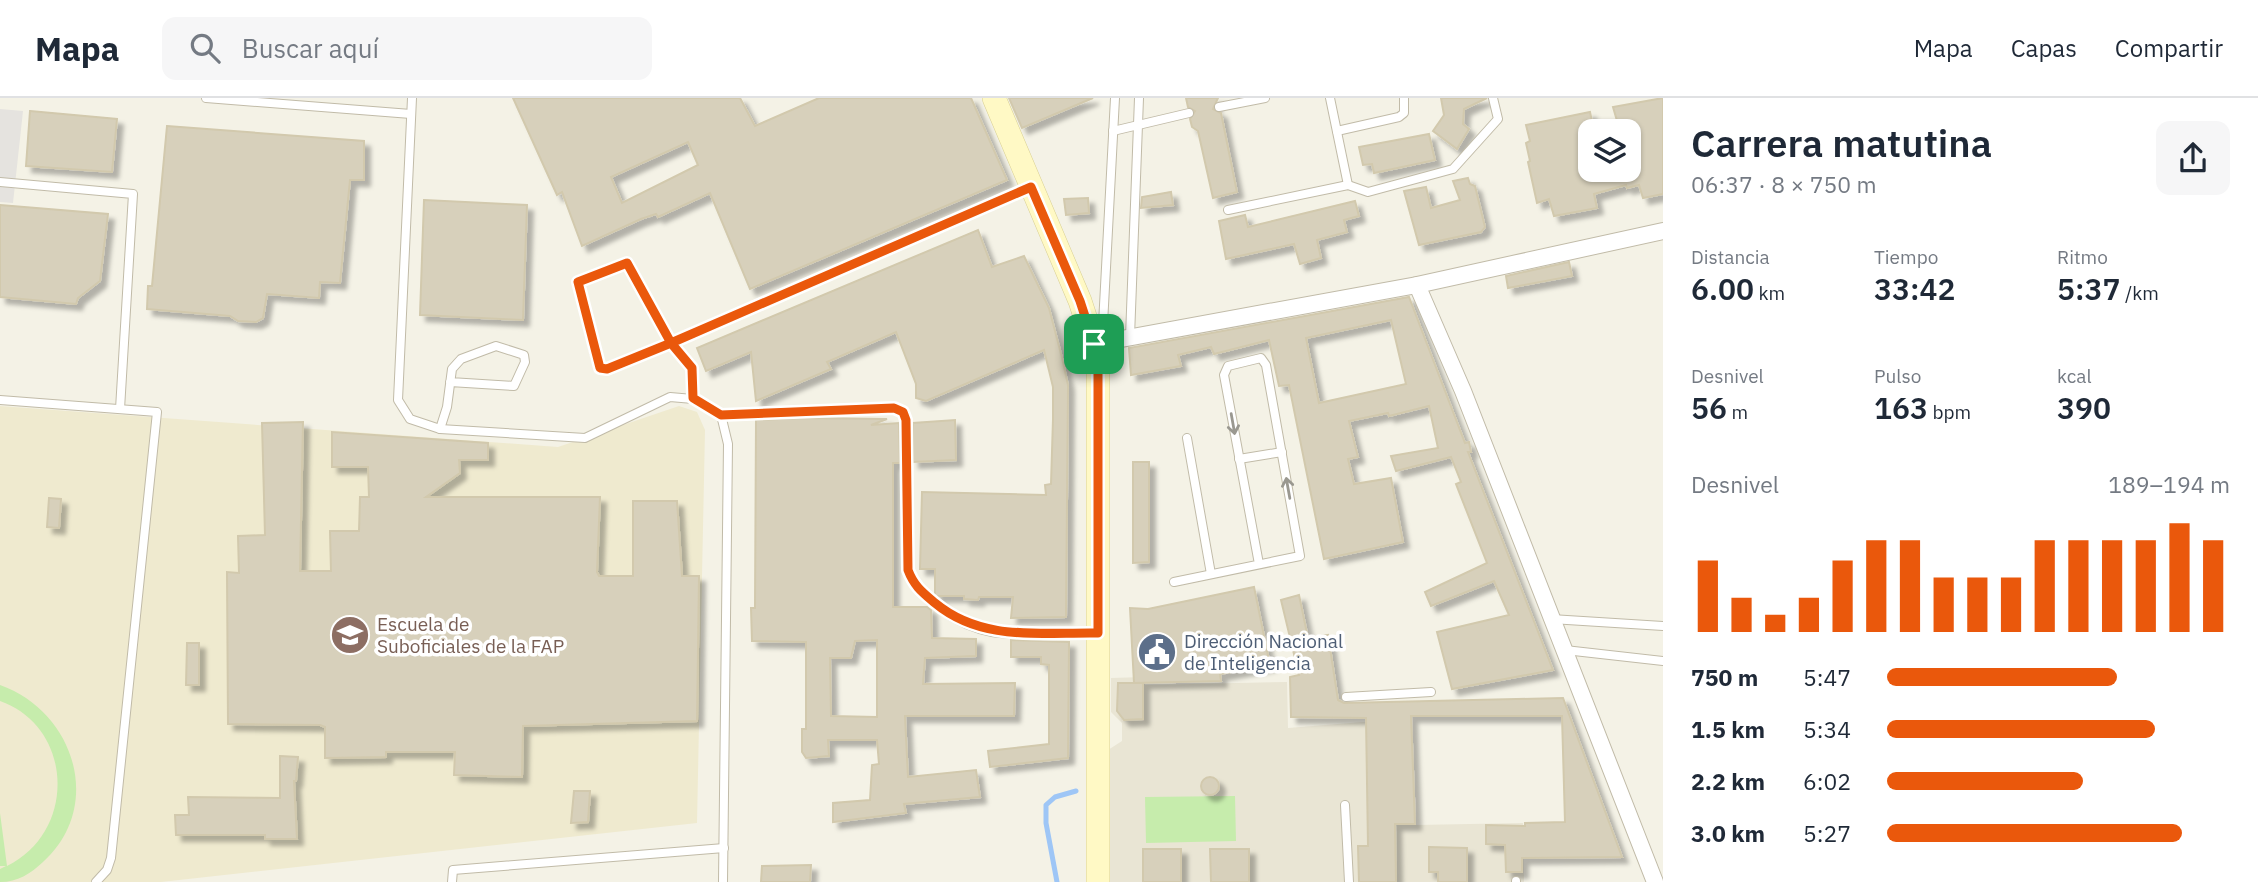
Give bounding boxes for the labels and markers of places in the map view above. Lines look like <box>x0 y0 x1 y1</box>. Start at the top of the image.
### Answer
pin <box>1064 314 1124 374</box>
place label: Escuela de Suboficiales de la FAP <box>377 612 564 658</box>
school or university icon: Escuela de Suboficiales de la FAP <box>329 614 371 656</box>
place label: Dirección Nacional de Inteligencia <box>1184 629 1343 675</box>
public building icon: Dirección Nacional de Inteligencia <box>1136 631 1178 673</box>

